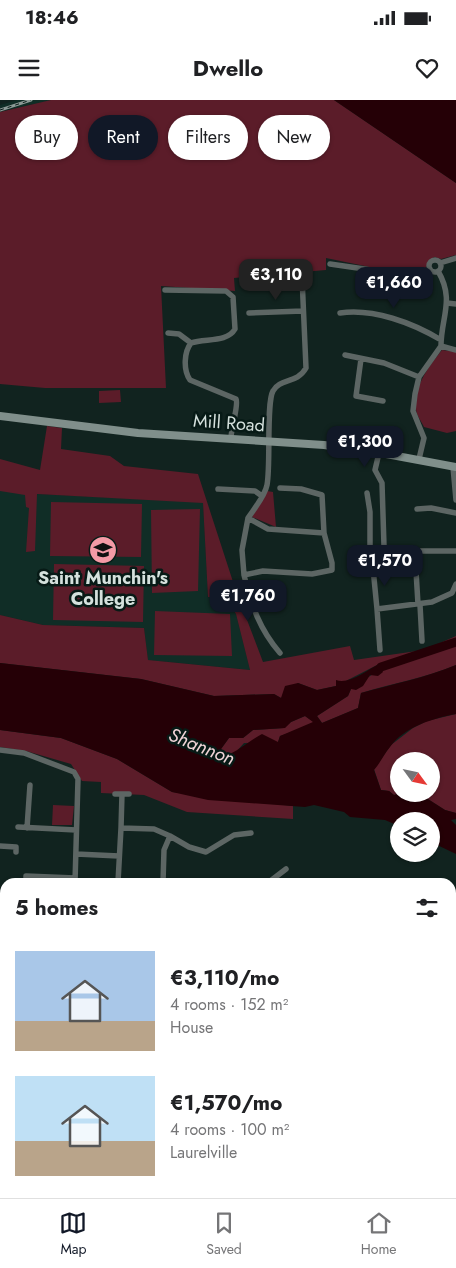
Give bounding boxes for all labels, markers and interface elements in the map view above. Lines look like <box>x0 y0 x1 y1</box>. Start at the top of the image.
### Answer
text: 18:46 <box>25 4 79 31</box>
text: Dwello <box>193 52 263 84</box>
icon: menu <box>15 54 43 82</box>
icon: heart <box>413 54 441 82</box>
chip: Buy <box>15 115 78 160</box>
chip: Rent <box>88 115 158 160</box>
chip: Filters <box>168 115 248 160</box>
chip: New <box>258 115 330 160</box>
pin: €3,110 <box>235 258 317 301</box>
text: €3,110 <box>250 263 302 286</box>
pin: €1,660 <box>353 266 435 309</box>
text: €1,660 <box>366 271 422 294</box>
street label: Mill Road <box>192 408 266 438</box>
pin: €1,300 <box>324 426 406 468</box>
text: €1,300 <box>338 430 392 453</box>
school or university icon: Saint Munchin's College <box>88 535 118 565</box>
pin: €1,570 <box>344 544 426 587</box>
text: €1,570 <box>358 549 412 572</box>
place label: Saint Munchin's College <box>38 565 168 612</box>
pin: €1,760 <box>207 580 289 622</box>
text: €1,760 <box>221 584 275 607</box>
water label: Shannon <box>165 721 239 772</box>
north arrow <box>390 752 440 802</box>
map controls <box>390 752 440 862</box>
button: layers <box>390 812 440 862</box>
text: 5 homes <box>15 893 98 923</box>
icon: filters <box>413 894 441 922</box>
text: €3,110/mo <box>170 963 279 993</box>
icon: home <box>55 971 115 1031</box>
text: 4 rooms · 152 m² <box>170 993 288 1016</box>
text: House <box>170 1016 213 1039</box>
text: €1,570/mo <box>170 1088 282 1118</box>
icon: home <box>55 1096 115 1156</box>
text: 4 rooms · 100 m² <box>170 1118 289 1141</box>
text: Laurelville <box>170 1141 237 1164</box>
tab: Map <box>59 1209 87 1259</box>
tab: Saved <box>206 1209 242 1259</box>
tab: Home <box>361 1209 397 1259</box>

